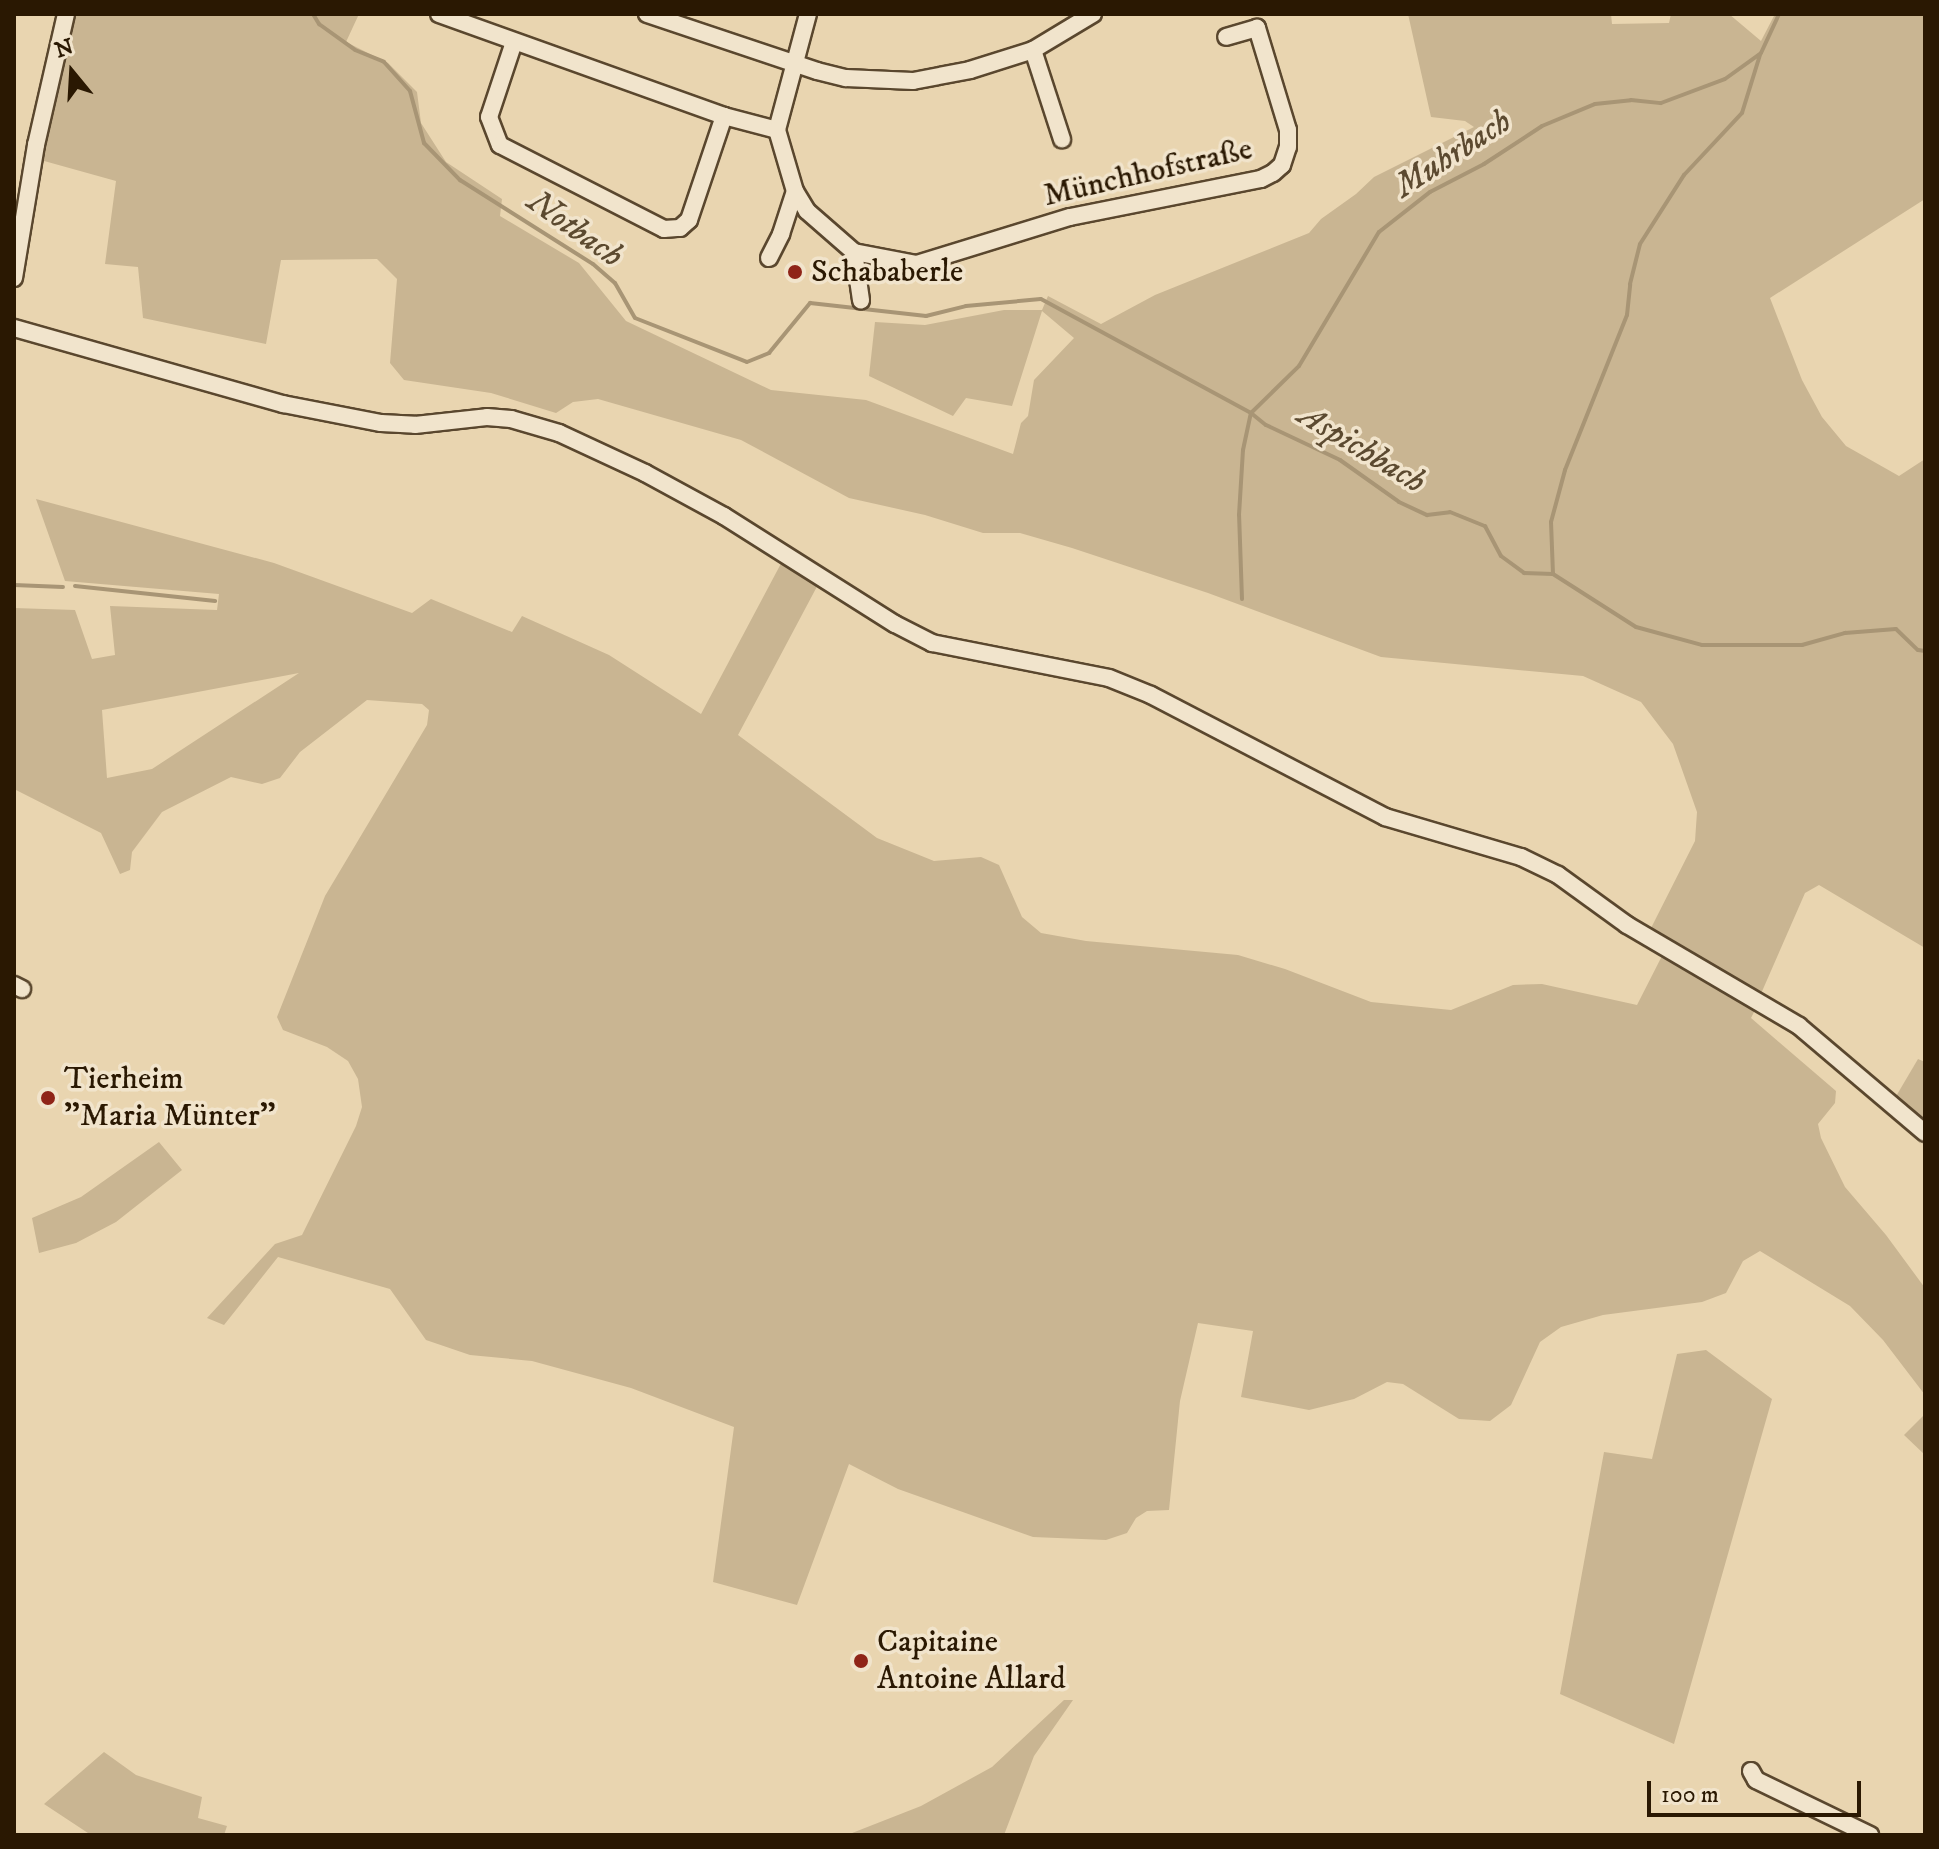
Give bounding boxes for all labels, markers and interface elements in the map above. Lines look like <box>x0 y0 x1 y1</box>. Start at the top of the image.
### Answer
north arrow <box>32 32 112 112</box>
text: N <box>52 33 77 64</box>
water label: Muhrbach <box>1387 101 1519 207</box>
street label: Münchhofstraße <box>1040 130 1256 216</box>
water label: Notbach <box>519 181 631 277</box>
place label: Schababerle <box>811 253 963 291</box>
marker: Schababerle <box>786 263 804 281</box>
water label: Aspichbach <box>1291 395 1433 503</box>
place label: Tierheim "Maria Münter" <box>64 1061 276 1136</box>
marker: Tierheim "Maria Münter" <box>39 1089 57 1107</box>
place label: Capitaine Antoine Allard <box>877 1624 1066 1699</box>
marker: Capitaine Antoine Allard <box>852 1652 870 1670</box>
scale bar <box>1651 1765 1865 1815</box>
text: 100 m <box>1661 1780 1719 1810</box>

